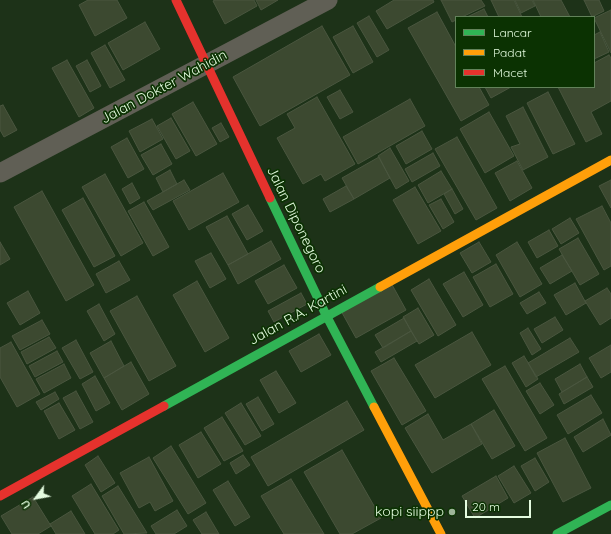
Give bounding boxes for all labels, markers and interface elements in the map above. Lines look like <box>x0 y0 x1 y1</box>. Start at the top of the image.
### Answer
legend <box>455 16 595 88</box>
text: Lancar <box>493 25 532 40</box>
text: Padat <box>493 45 526 60</box>
street label: Jalan Dokter Wahidin <box>98 47 230 127</box>
text: Macet <box>493 65 527 80</box>
street label: Jalan Diponegoro <box>263 164 329 276</box>
street label: Jalan R.A. Kartini <box>246 281 350 349</box>
north arrow <box>16 478 56 518</box>
scale bar <box>467 492 533 518</box>
text: U <box>18 497 34 511</box>
text: 20 m <box>472 499 500 514</box>
place label: kopi siippp <box>375 504 444 520</box>
marker: kopi siippp <box>447 507 457 517</box>

